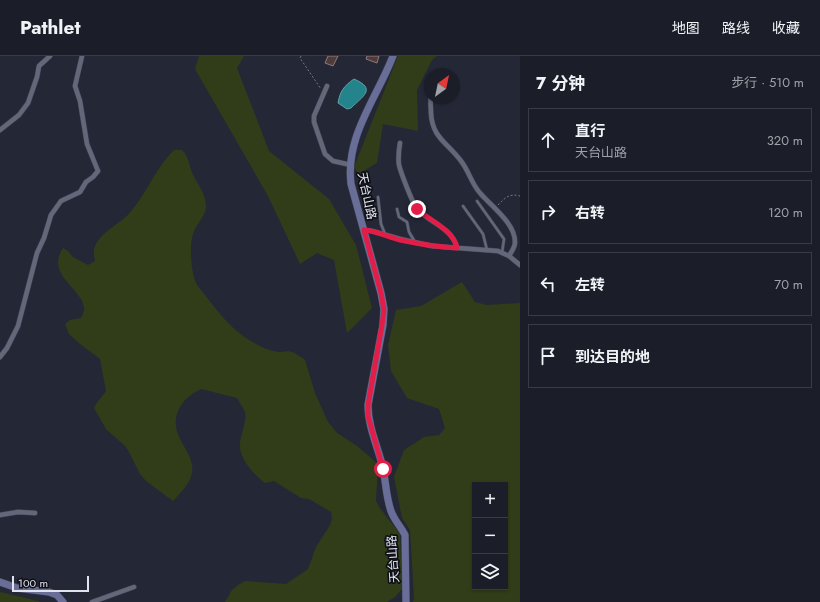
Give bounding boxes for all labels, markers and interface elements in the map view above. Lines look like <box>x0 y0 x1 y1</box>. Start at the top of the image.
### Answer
text: Pathlet <box>20 14 80 41</box>
text: 地图 <box>672 18 700 38</box>
text: 路线 <box>722 18 750 38</box>
text: 收藏 <box>772 18 800 38</box>
north arrow <box>424 68 460 104</box>
text: 7 分钟 <box>536 71 585 95</box>
text: 步行 · 510 m <box>731 73 804 92</box>
text: 直行 <box>575 120 605 142</box>
icon: ahead <box>537 129 559 151</box>
text: 320 m <box>767 131 803 150</box>
text: 天台山路 <box>575 143 627 162</box>
street label: 天台山路 <box>353 171 381 221</box>
route end <box>408 200 426 218</box>
icon: right <box>537 201 559 223</box>
text: 右转 <box>575 202 605 224</box>
text: 120 m <box>768 203 803 222</box>
icon: left <box>537 273 559 295</box>
text: 左转 <box>575 274 605 296</box>
text: 70 m <box>774 275 803 294</box>
icon: arrive <box>537 345 559 367</box>
text: 到达目的地 <box>575 346 650 368</box>
route start <box>374 460 392 478</box>
map controls <box>472 482 508 590</box>
button: + <box>472 482 508 518</box>
button: − <box>472 518 508 554</box>
street label: 天台山路 <box>382 534 404 584</box>
button: layers <box>472 554 508 590</box>
scale bar <box>12 574 89 593</box>
text: 100 m <box>18 575 48 591</box>

